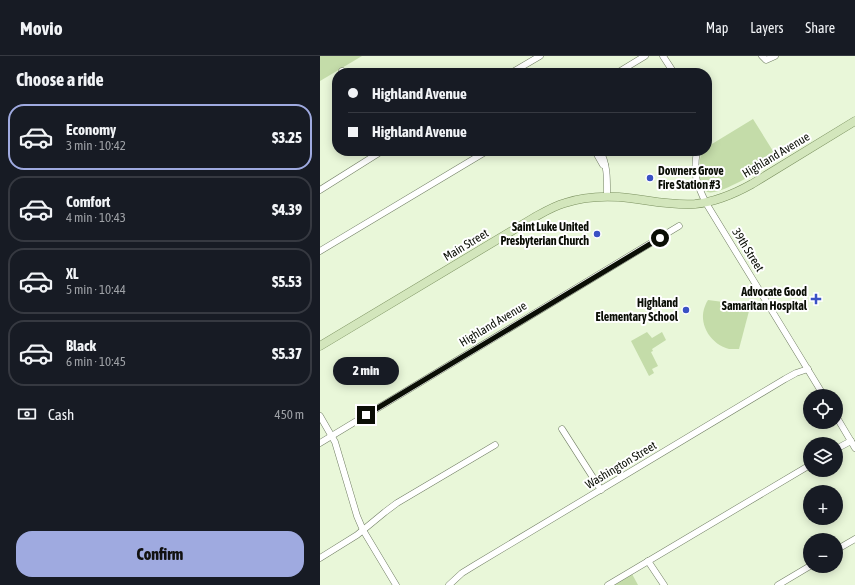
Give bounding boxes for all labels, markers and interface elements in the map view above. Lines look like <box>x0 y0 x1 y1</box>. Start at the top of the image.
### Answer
text: Movio <box>20 17 63 39</box>
text: Map <box>706 20 728 36</box>
text: Layers <box>750 20 783 36</box>
text: Share <box>805 20 835 36</box>
text: Choose a ride <box>16 69 104 90</box>
text: Highland Avenue <box>372 85 467 102</box>
icon: car <box>18 119 54 155</box>
text: Economy <box>66 121 116 138</box>
text: Highland Avenue <box>372 123 467 140</box>
text: $3.25 <box>272 129 302 146</box>
street label: Highland Avenue <box>740 129 812 181</box>
text: 3 min · 10:42 <box>66 138 126 153</box>
place label: Downers Grove Fire Station #3 <box>658 164 724 192</box>
marker: Downers Grove Fire Station #3 <box>645 173 655 183</box>
icon: car <box>18 191 54 227</box>
text: Comfort <box>66 193 110 210</box>
text: $4.39 <box>272 201 302 218</box>
text: 4 min · 10:43 <box>66 210 126 225</box>
place label: Saint Luke United Presbyterian Church <box>500 220 589 248</box>
street label: Main Street <box>441 226 492 264</box>
street label: 39th Street <box>729 226 767 275</box>
marker: Saint Luke United Presbyterian Church <box>592 229 602 239</box>
route start <box>651 229 669 247</box>
icon: car <box>18 263 54 299</box>
text: XL <box>66 265 79 282</box>
text: $5.53 <box>272 273 302 290</box>
text: 5 min · 10:44 <box>66 282 126 297</box>
place label: Advocate Good Samaritan Hospital <box>722 285 808 313</box>
marker: Advocate Good Samaritan Hospital <box>810 293 822 305</box>
place label: Highland Elementary School <box>596 296 679 324</box>
street label: Highland Avenue <box>457 298 529 350</box>
marker: Highland Elementary School <box>681 305 691 315</box>
icon: car <box>18 335 54 371</box>
text: Black <box>66 337 96 354</box>
text: $5.37 <box>272 345 302 362</box>
text: 6 min · 10:45 <box>66 354 126 369</box>
callout: 2 min <box>333 357 399 385</box>
text: 2 min <box>353 363 379 378</box>
map controls <box>803 389 843 573</box>
button: locate <box>803 389 843 429</box>
icon: cash <box>16 403 38 425</box>
text: Cash <box>48 406 74 423</box>
route end <box>357 406 375 424</box>
text: 450 m <box>275 407 304 422</box>
button: layers <box>803 437 843 477</box>
street label: Washington Street <box>583 438 660 492</box>
button: + <box>803 485 843 525</box>
button: Confirm <box>16 531 304 577</box>
button: − <box>803 533 843 573</box>

